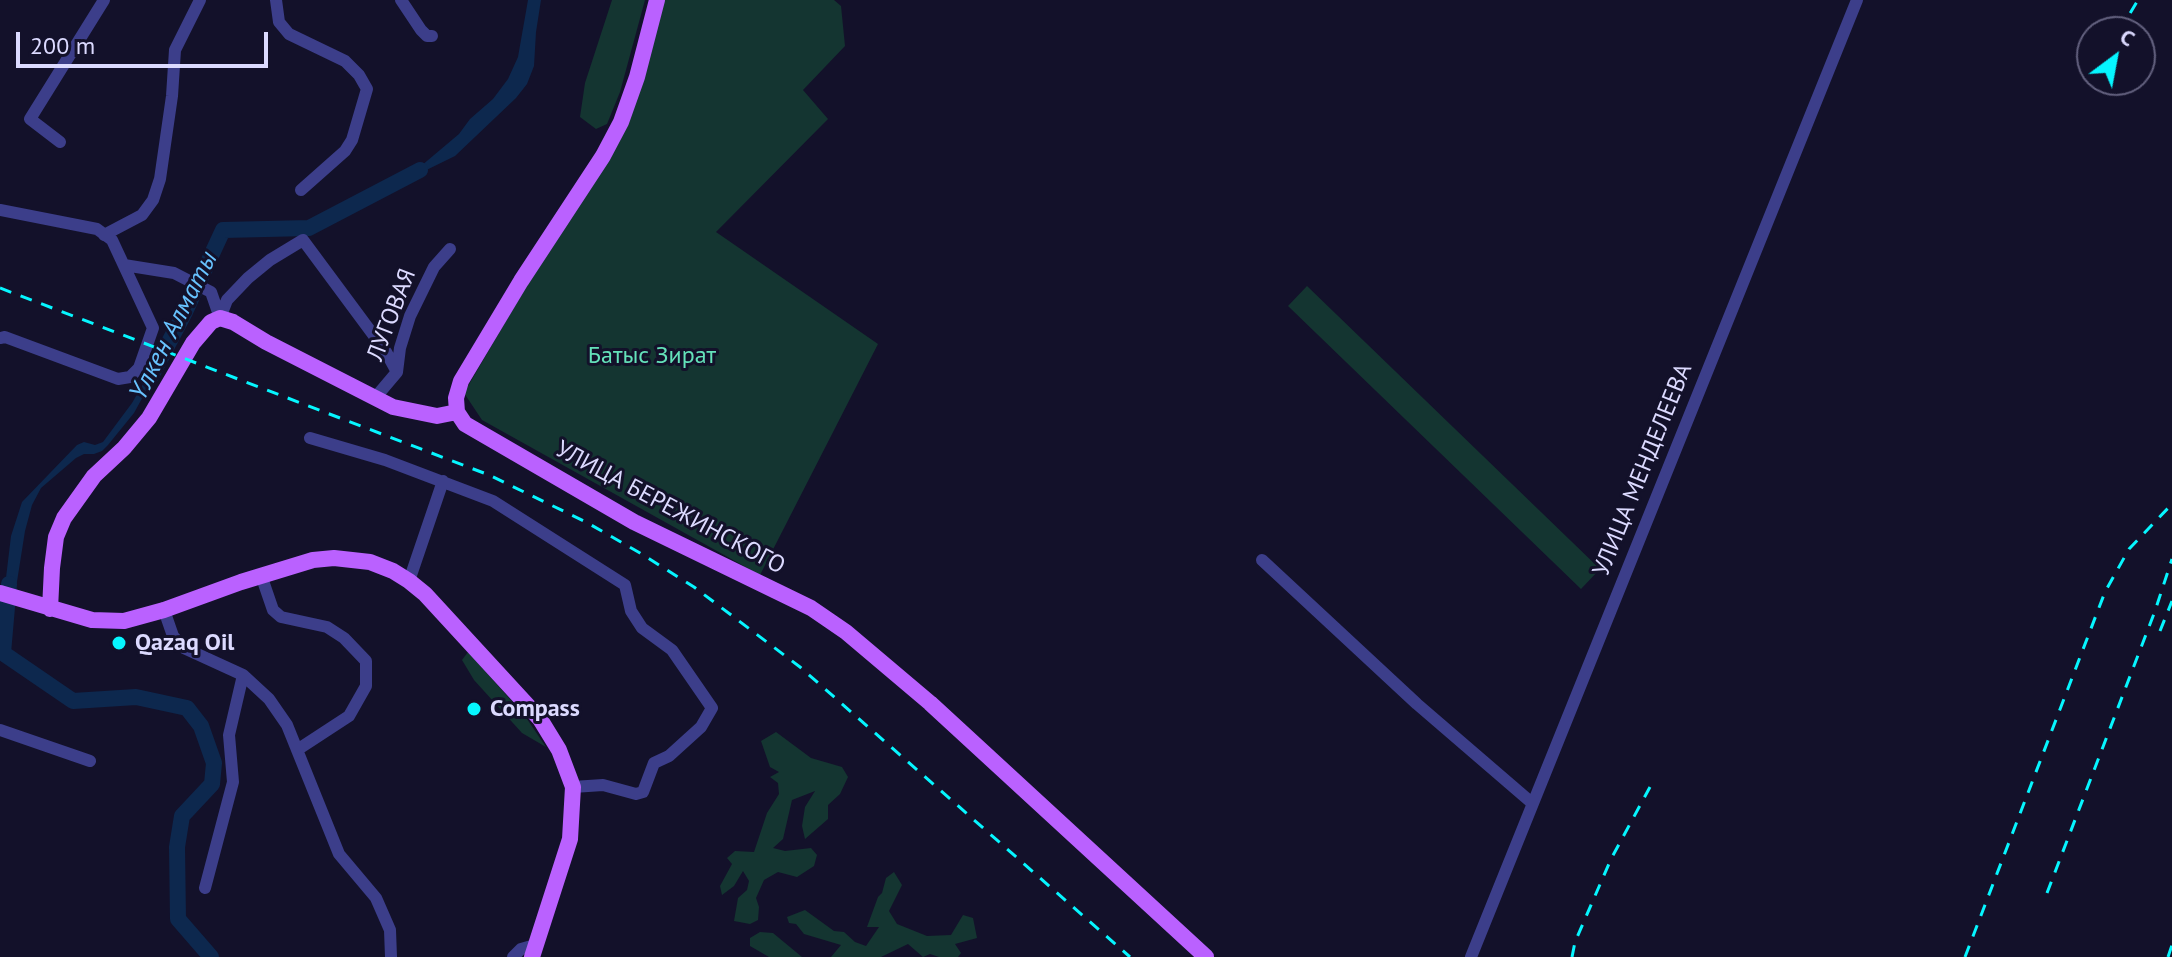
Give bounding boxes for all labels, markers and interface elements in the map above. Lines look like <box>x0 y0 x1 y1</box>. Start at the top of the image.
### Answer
scale bar <box>20 16 272 66</box>
north arrow <box>2076 16 2156 96</box>
text: С <box>2115 22 2140 52</box>
text: 200 m <box>30 30 95 61</box>
water label: Үлкен Алматы <box>123 246 225 406</box>
street label: ЛУГОВАЯ <box>361 265 423 365</box>
park label: Батыс Зират <box>588 342 716 370</box>
street label: УЛИЦА МЕНДЕЛЕЕВА <box>1587 360 1699 580</box>
street label: УЛИЦА БЕРЕЖИНСКОГО <box>550 435 790 581</box>
place label: Qazaq Oil <box>135 629 234 657</box>
marker: Qazaq Oil <box>110 634 128 652</box>
place label: Compass <box>490 695 580 723</box>
marker: Compass <box>465 700 483 718</box>

